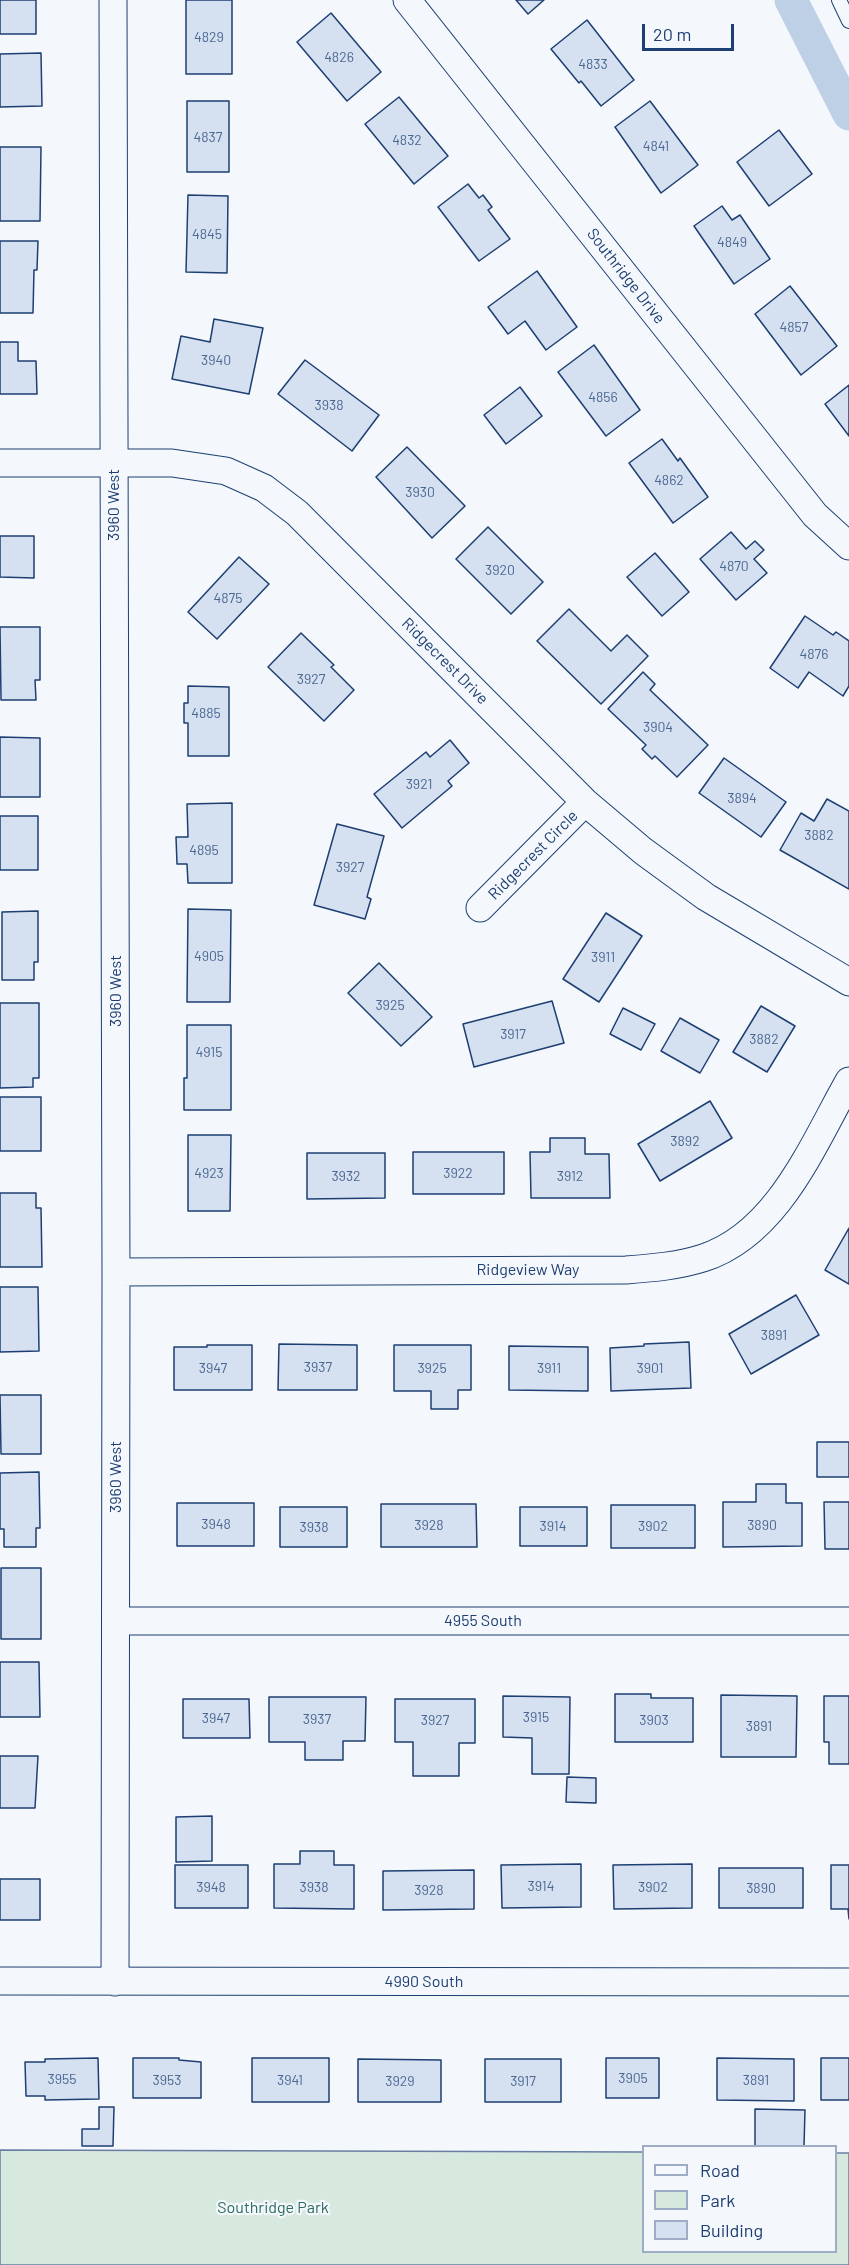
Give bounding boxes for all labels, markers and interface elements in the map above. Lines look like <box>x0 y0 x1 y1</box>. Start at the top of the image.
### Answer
scale bar <box>645 12 736 50</box>
text: 20 m <box>653 23 691 45</box>
house number: 4829 <box>194 29 224 45</box>
house number: 4826 <box>324 49 354 65</box>
house number: 4833 <box>578 56 608 72</box>
house number: 4837 <box>194 129 222 145</box>
house number: 4832 <box>392 132 422 148</box>
house number: 4841 <box>643 138 669 154</box>
street label: Southridge Drive <box>583 225 669 327</box>
house number: 4845 <box>192 226 222 242</box>
house number: 4849 <box>717 234 747 250</box>
house number: 4857 <box>780 319 808 335</box>
house number: 3940 <box>201 352 231 368</box>
house number: 4856 <box>588 389 618 405</box>
house number: 3938 <box>314 397 344 413</box>
street label: 3960 West <box>104 469 124 541</box>
house number: 4862 <box>654 472 684 488</box>
house number: 3930 <box>405 484 435 500</box>
house number: 4870 <box>719 558 749 574</box>
house number: 3920 <box>485 562 515 578</box>
house number: 4875 <box>214 590 242 606</box>
street label: Ridgecrest Drive <box>398 614 492 708</box>
house number: 4876 <box>800 646 828 662</box>
house number: 3927 <box>297 671 325 687</box>
house number: 4885 <box>191 705 221 721</box>
house number: 3904 <box>643 719 673 735</box>
house number: 3921 <box>406 776 432 792</box>
house number: 3894 <box>727 790 757 806</box>
street label: Ridgecrest Circle <box>484 806 582 904</box>
house number: 3882 <box>804 827 834 843</box>
house number: 4895 <box>189 842 219 858</box>
house number: 3927 <box>336 859 364 875</box>
house number: 4905 <box>194 948 224 964</box>
house number: 3911 <box>591 949 615 965</box>
street label: 3960 West <box>106 955 126 1027</box>
house number: 3925 <box>375 997 405 1013</box>
house number: 3917 <box>500 1026 526 1042</box>
house number: 3882 <box>749 1031 779 1047</box>
house number: 4915 <box>196 1044 222 1060</box>
house number: 3892 <box>670 1133 700 1149</box>
house number: 4923 <box>194 1165 224 1181</box>
house number: 3922 <box>443 1165 473 1181</box>
house number: 3932 <box>331 1168 361 1184</box>
house number: 3912 <box>557 1168 583 1184</box>
street label: Ridgeview Way <box>477 1260 579 1280</box>
house number: 3891 <box>761 1327 787 1343</box>
house number: 3937 <box>304 1359 332 1375</box>
house number: 3947 <box>199 1360 227 1376</box>
house number: 3925 <box>417 1360 447 1376</box>
house number: 3911 <box>537 1360 561 1376</box>
house number: 3901 <box>637 1360 663 1376</box>
street label: 3960 West <box>106 1441 126 1513</box>
house number: 3948 <box>201 1516 231 1532</box>
house number: 3928 <box>414 1517 444 1533</box>
house number: 3890 <box>747 1517 777 1533</box>
house number: 3914 <box>540 1518 566 1534</box>
house number: 3902 <box>638 1518 668 1534</box>
house number: 3938 <box>299 1519 329 1535</box>
street label: 4955 South <box>444 1611 522 1631</box>
house number: 3915 <box>523 1709 549 1725</box>
house number: 3947 <box>202 1710 230 1726</box>
house number: 3937 <box>303 1711 331 1727</box>
house number: 3927 <box>421 1712 449 1728</box>
house number: 3903 <box>639 1712 669 1728</box>
house number: 3891 <box>746 1718 772 1734</box>
house number: 3914 <box>528 1878 554 1894</box>
house number: 3948 <box>196 1879 226 1895</box>
house number: 3938 <box>299 1879 329 1895</box>
house number: 3902 <box>638 1879 668 1895</box>
house number: 3890 <box>746 1880 776 1896</box>
house number: 3928 <box>414 1882 444 1898</box>
street label: 4990 South <box>385 1972 463 1992</box>
house number: 3905 <box>618 2070 648 2086</box>
house number: 3955 <box>48 2071 76 2087</box>
house number: 3953 <box>153 2072 181 2088</box>
house number: 3941 <box>277 2072 303 2088</box>
house number: 3891 <box>743 2072 769 2088</box>
house number: 3929 <box>385 2073 415 2089</box>
house number: 3917 <box>510 2073 536 2089</box>
legend <box>642 2145 837 2253</box>
text: Road <box>700 2159 740 2181</box>
text: Park <box>700 2189 735 2211</box>
park label: Southridge Park <box>217 2198 329 2218</box>
text: Building <box>700 2219 763 2241</box>

